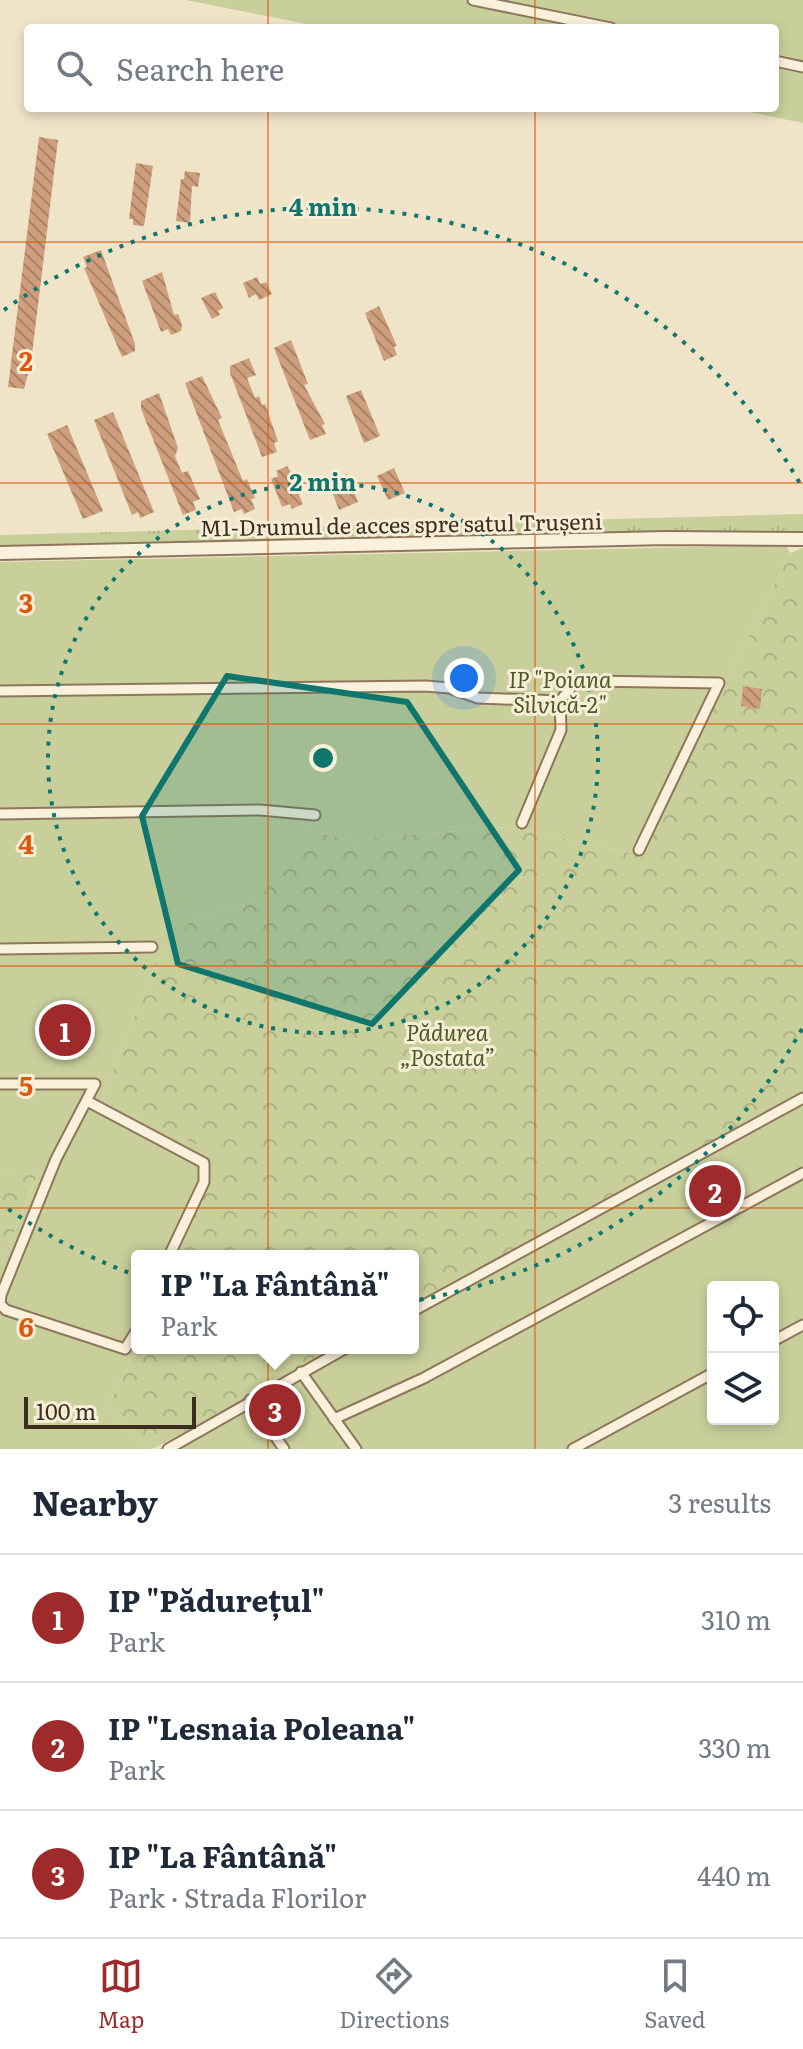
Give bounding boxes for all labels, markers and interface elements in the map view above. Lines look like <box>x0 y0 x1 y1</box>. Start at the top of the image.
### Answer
search box <box>24 24 779 112</box>
icon: search <box>52 46 96 90</box>
text: Search here <box>116 46 284 90</box>
text: 4 min <box>289 188 358 223</box>
text: 2 <box>19 340 33 379</box>
text: 2 min <box>289 463 357 498</box>
street label: M1-Drumul de acces spre satul Trușeni <box>200 503 602 544</box>
text: 3 <box>19 582 33 621</box>
your location <box>444 658 484 698</box>
park label: IP "Poiana Silvică-2" <box>508 662 612 720</box>
centre of rings <box>309 744 337 772</box>
text: 4 <box>18 823 34 862</box>
pin: 1 <box>39 1000 91 1060</box>
park label: Pădurea „Postata” <box>399 1015 495 1073</box>
text: 5 <box>19 1065 33 1104</box>
pin: 2 <box>689 1161 741 1221</box>
popup <box>131 1250 419 1354</box>
text: IP "La Fântână" <box>160 1261 390 1305</box>
map controls <box>707 1281 779 1425</box>
button: locate <box>707 1281 779 1353</box>
text: Park <box>160 1305 217 1344</box>
text: 6 <box>18 1306 34 1345</box>
button: layers <box>707 1353 779 1425</box>
pin: 3 <box>249 1380 301 1440</box>
scale bar <box>24 1393 196 1429</box>
text: 100 m <box>36 1394 96 1427</box>
text: Nearby <box>32 1476 158 1526</box>
text: 3 results <box>668 1482 771 1521</box>
text: IP "Pădurețul" <box>108 1577 325 1621</box>
text: 1 <box>53 1599 63 1638</box>
text: 310 m <box>701 1599 771 1638</box>
text: Park <box>108 1621 165 1660</box>
text: IP "Lesnaia Poleana" <box>108 1705 415 1749</box>
text: 2 <box>51 1727 65 1766</box>
text: 330 m <box>698 1727 771 1766</box>
text: Park <box>108 1749 165 1788</box>
text: IP "La Fântână" <box>108 1833 337 1877</box>
text: 3 <box>51 1855 65 1894</box>
text: 440 m <box>697 1855 771 1894</box>
text: Park · Strada Florilor <box>108 1877 366 1916</box>
tab: Map <box>97 1954 144 2035</box>
tab: Directions <box>339 1954 449 2035</box>
tab: Saved <box>644 1954 706 2035</box>

